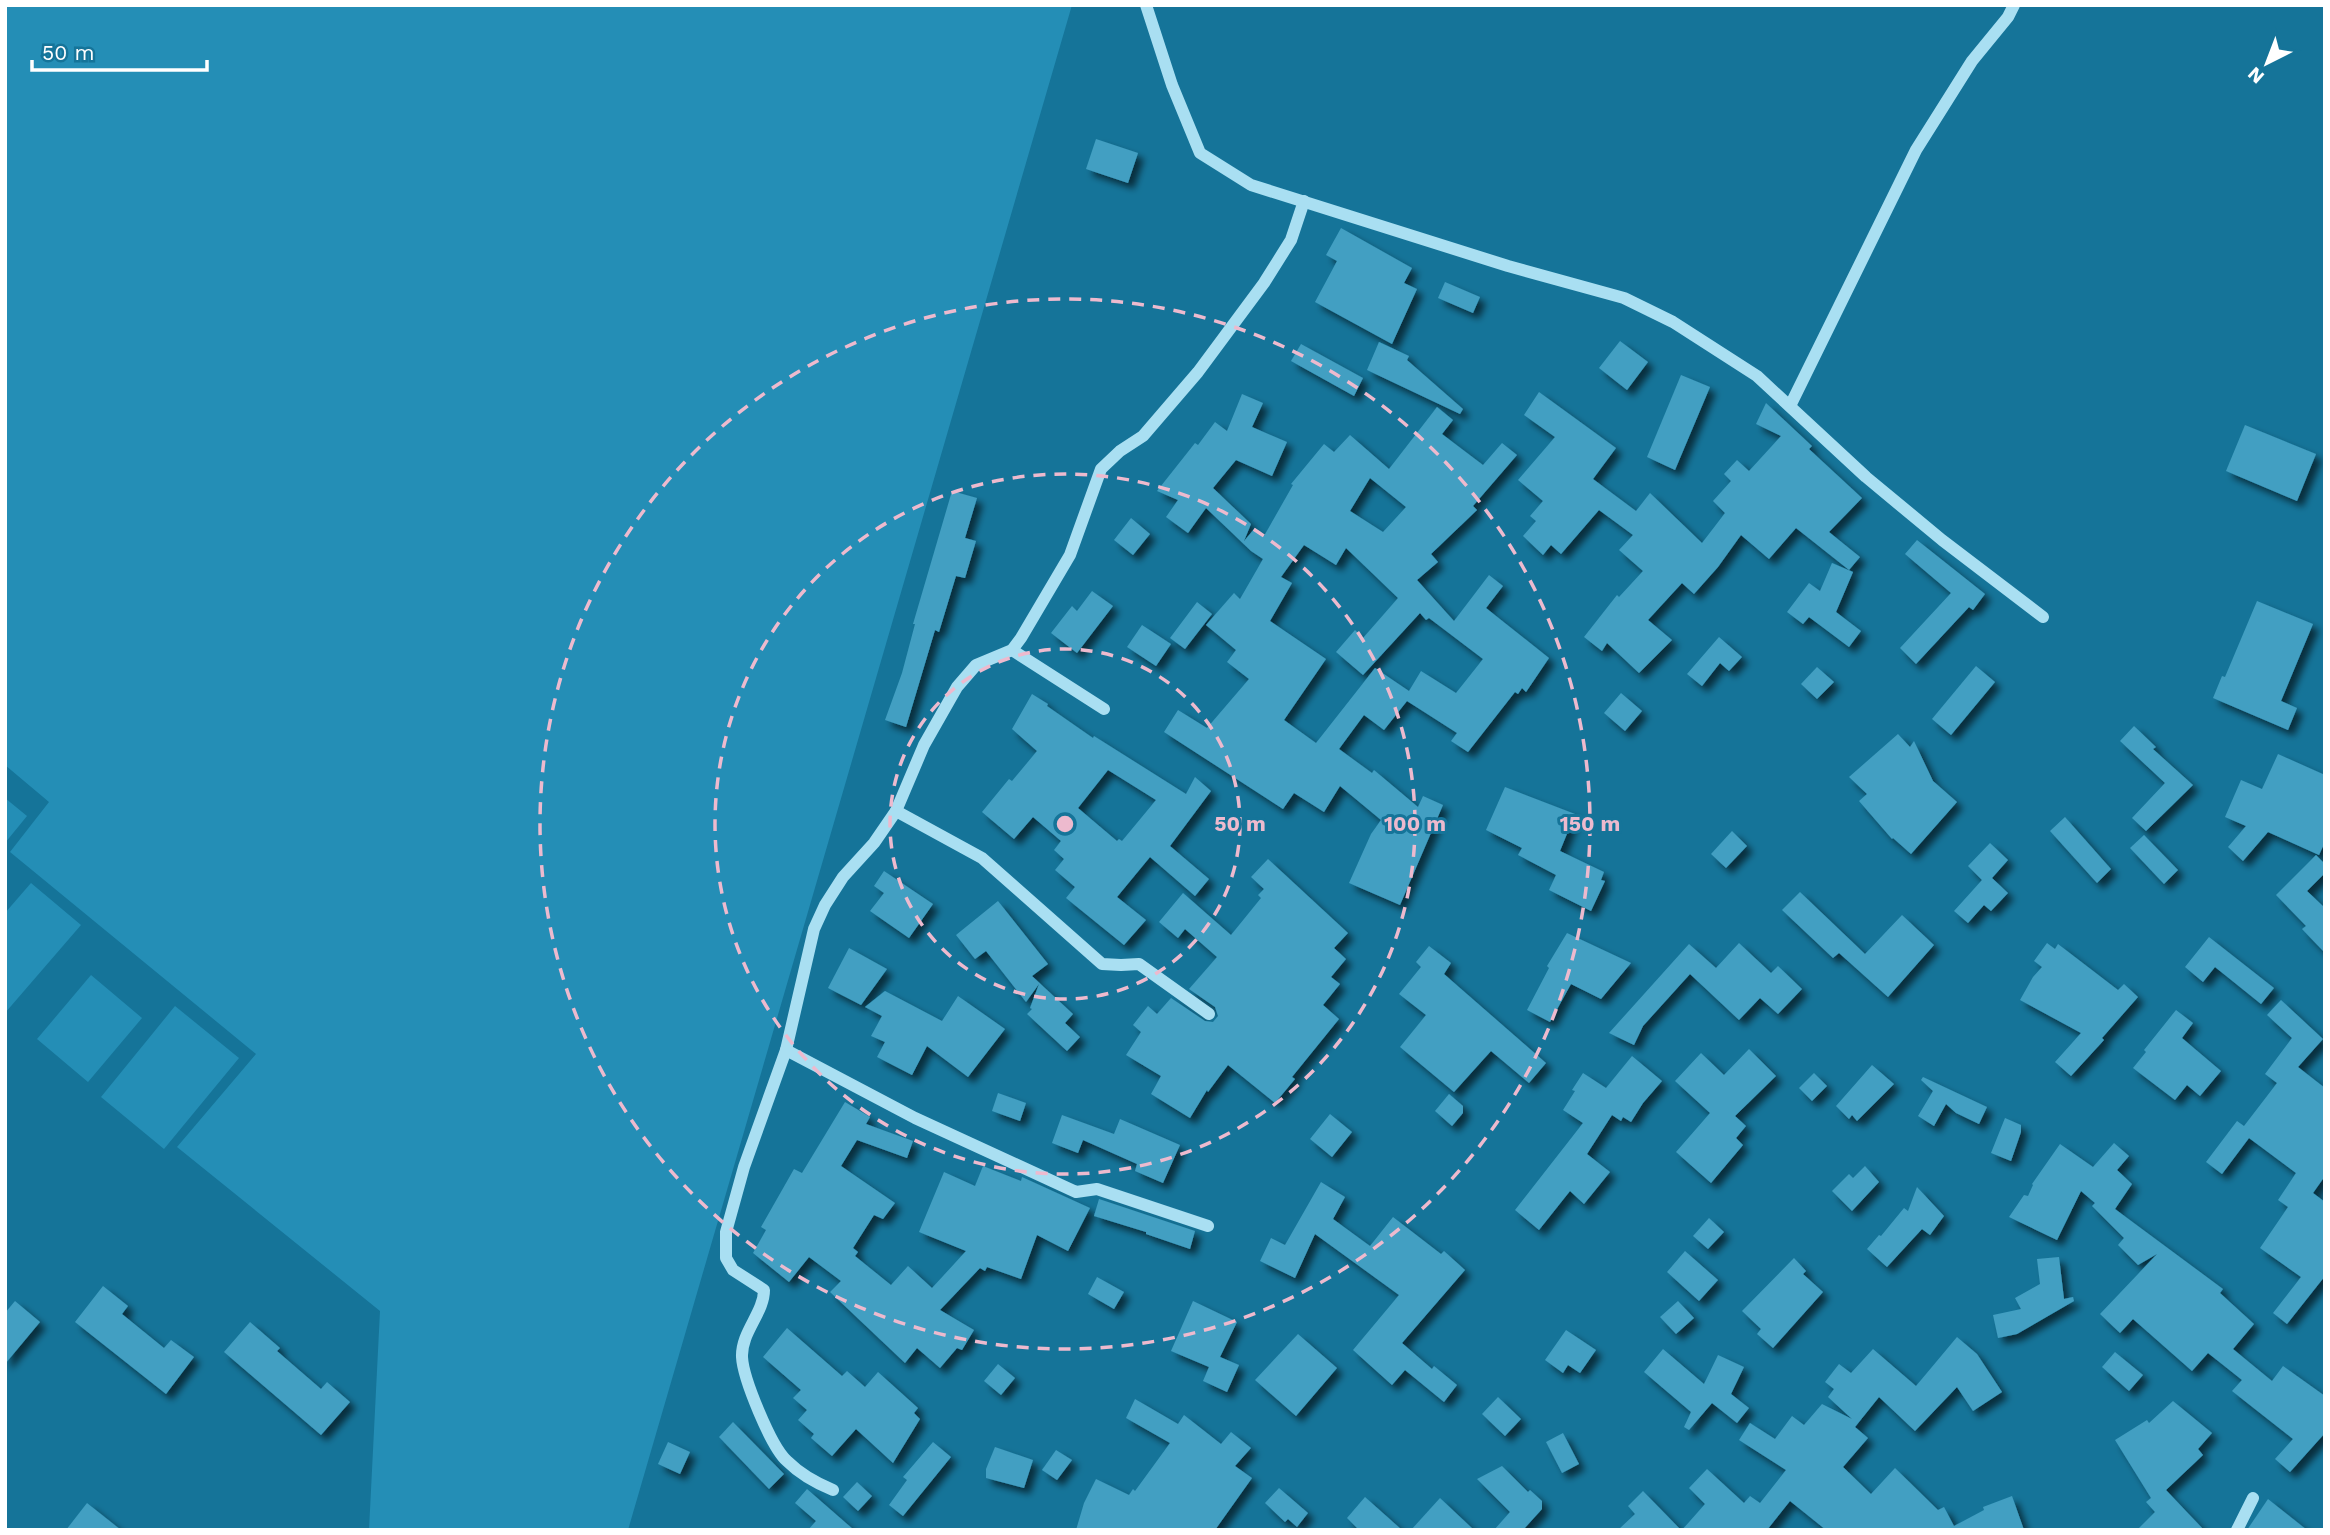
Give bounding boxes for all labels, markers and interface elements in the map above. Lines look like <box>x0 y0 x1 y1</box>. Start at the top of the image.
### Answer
scale bar <box>32 28 206 72</box>
north arrow <box>2232 28 2302 98</box>
text: 50 m <box>42 40 94 65</box>
text: N <box>2243 62 2269 89</box>
text: 50 m <box>1214 811 1266 836</box>
text: 100 m <box>1384 811 1446 836</box>
text: 150 m <box>1560 811 1620 836</box>
centre of rings <box>1053 812 1077 836</box>

